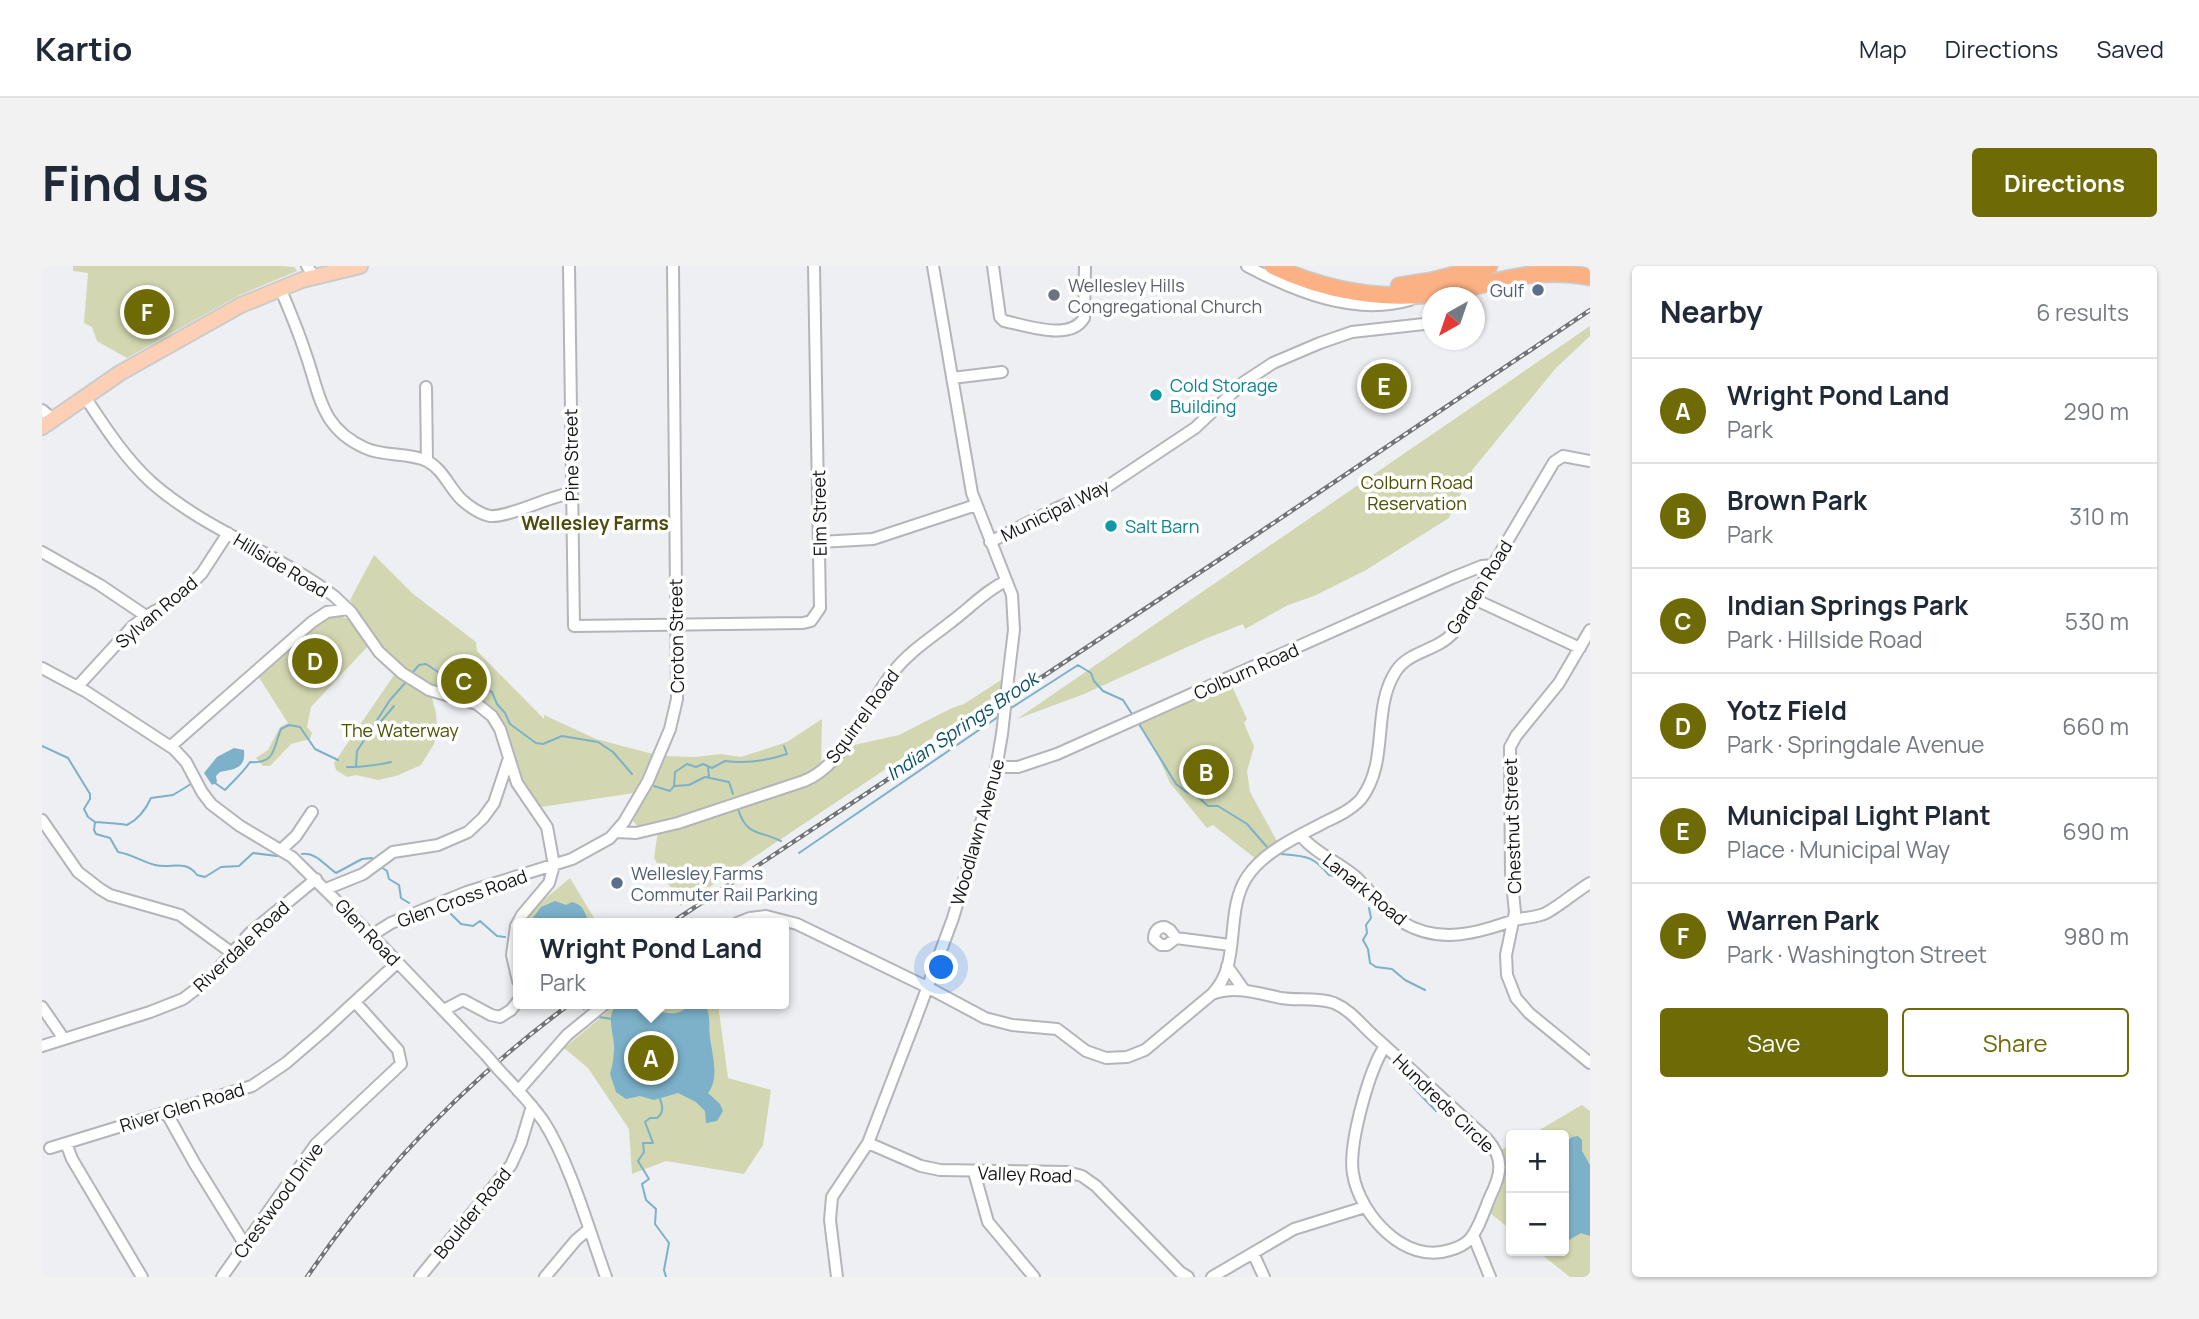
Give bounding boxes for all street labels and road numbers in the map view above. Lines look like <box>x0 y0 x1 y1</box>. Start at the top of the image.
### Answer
street label: Pine Street <box>558 408 584 502</box>
street label: Elm Street <box>806 470 832 556</box>
street label: Municipal Way <box>997 473 1114 547</box>
street label: Hillside Road <box>229 527 333 603</box>
street label: Garden Road <box>1441 535 1517 639</box>
street label: Sylvan Road <box>110 571 202 653</box>
street label: Croton Street <box>663 579 689 693</box>
street label: Colburn Road <box>1190 637 1302 705</box>
street label: Squirrel Road <box>820 664 904 768</box>
street label: Woodlawn Avenue <box>945 756 1009 908</box>
street label: Chestnut Street <box>1498 758 1526 894</box>
street label: Lanark Road <box>1318 848 1412 930</box>
street label: Glen Cross Road <box>394 863 530 933</box>
street label: Glen Road <box>330 893 406 971</box>
street label: Riverdale Road <box>188 895 294 997</box>
street label: Hundreds Circle <box>1388 1048 1500 1158</box>
street label: River Glen Road <box>117 1077 247 1137</box>
street label: Crestwood Drive <box>228 1137 328 1263</box>
street label: Valley Road <box>977 1160 1073 1188</box>
street label: Boulder Road <box>428 1163 516 1263</box>

